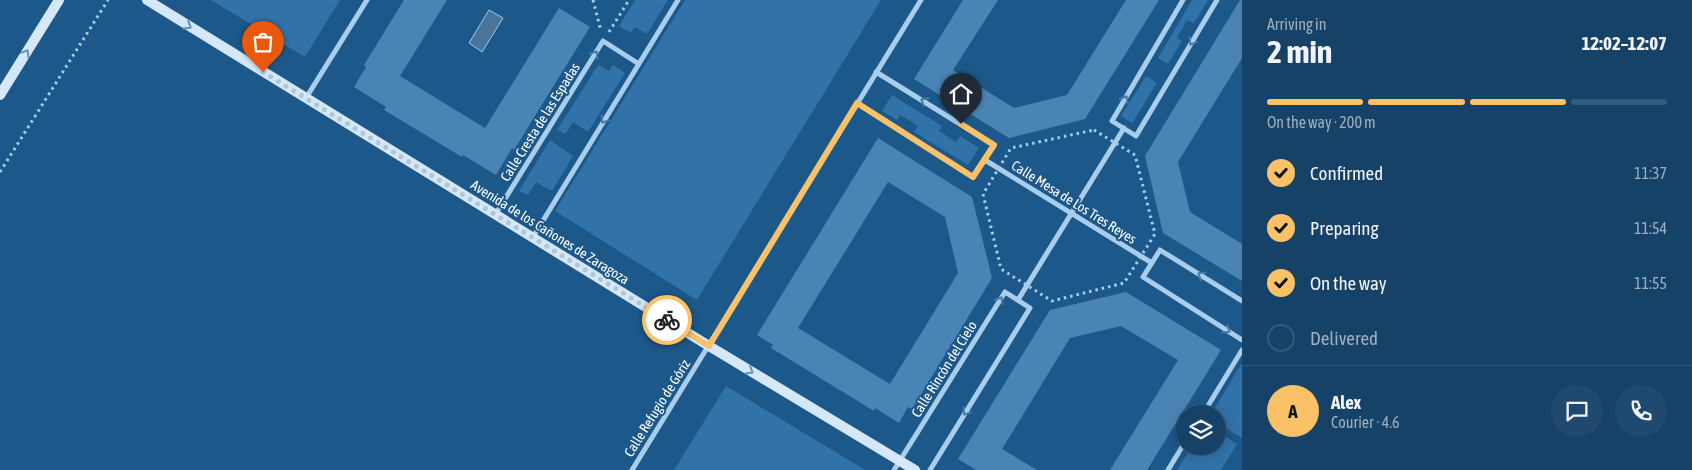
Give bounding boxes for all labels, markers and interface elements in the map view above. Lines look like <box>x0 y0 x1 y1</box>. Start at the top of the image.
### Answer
text: Arriving in <box>1267 15 1327 33</box>
one-way arrow <box>183 19 192 29</box>
pin <box>242 21 284 72</box>
icon: bag <box>249 28 277 56</box>
text: 12:02–12:07 <box>1581 32 1667 54</box>
text: 2 min <box>1267 33 1332 70</box>
one-way arrow <box>1189 36 1199 45</box>
one-way arrow <box>19 50 29 59</box>
one-way arrow <box>588 51 598 60</box>
street label: Calle Cresta de las Espadas <box>497 60 583 184</box>
pin <box>940 73 982 124</box>
icon: home <box>947 80 975 108</box>
one-way arrow <box>1119 95 1129 104</box>
one-way arrow <box>921 98 930 108</box>
text: On the way · 200 m <box>1267 113 1376 131</box>
one-way arrow <box>601 115 611 124</box>
street label: Calle Mesa de Los Tres Reyes <box>1009 157 1139 247</box>
icon: check <box>1267 159 1295 187</box>
text: Confirmed <box>1310 162 1383 184</box>
text: 11:37 <box>1634 164 1667 182</box>
street label: Avenida de los Cañones de Zaragoza <box>468 177 632 287</box>
icon: check <box>1267 214 1295 242</box>
text: Preparing <box>1310 217 1379 239</box>
text: 11:54 <box>1634 219 1667 237</box>
icon: check <box>1267 269 1295 297</box>
one-way arrow <box>1197 271 1206 281</box>
text: On the way <box>1310 272 1387 294</box>
text: 11:55 <box>1634 274 1667 292</box>
courier <box>642 295 692 345</box>
one-way arrow <box>994 297 1003 306</box>
icon: bike <box>653 306 681 334</box>
street label: Calle Rincón del Cielo <box>908 318 980 420</box>
one-way arrow <box>1222 324 1231 334</box>
text: Delivered <box>1310 327 1378 349</box>
street label: Calle Refugio de Góriz <box>621 357 693 459</box>
one-way arrow <box>745 365 754 375</box>
button: chat <box>1551 385 1603 437</box>
button: phone <box>1615 385 1667 437</box>
text: Alex <box>1331 391 1361 413</box>
text: A <box>1288 400 1298 422</box>
map controls <box>1176 405 1226 455</box>
button: layers <box>1176 405 1226 455</box>
one-way arrow <box>962 406 972 415</box>
text: Courier · 4.6 <box>1331 413 1400 431</box>

